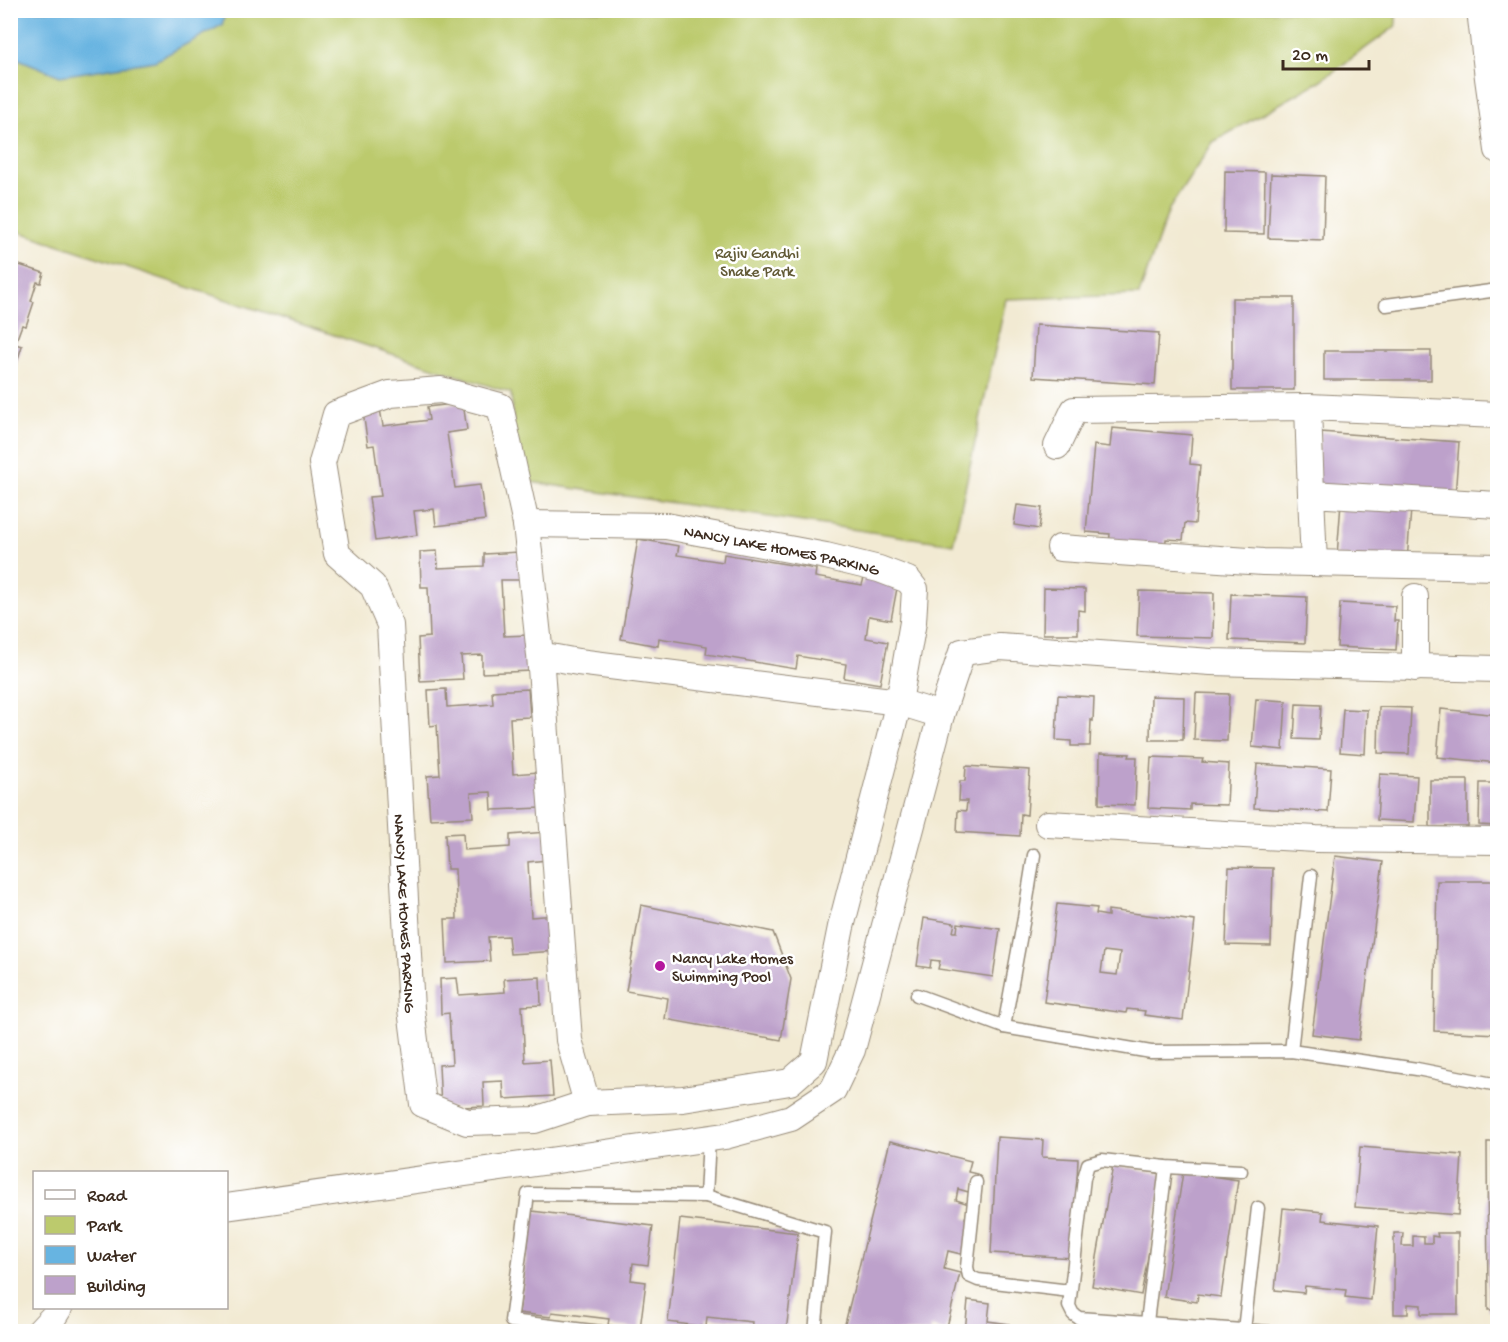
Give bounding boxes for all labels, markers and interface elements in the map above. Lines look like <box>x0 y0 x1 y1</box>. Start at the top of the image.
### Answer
scale bar <box>1283 33 1368 71</box>
text: 20 m <box>1292 46 1328 67</box>
park label: Rajiv Gandhi Snake Park <box>715 246 799 283</box>
street label: NANCY LAKE HOMES PARKING <box>682 524 881 582</box>
street label: NANCY LAKE HOMES PARKING <box>387 814 417 1014</box>
place label: Nancy Lake Homes Swimming Pool <box>672 951 794 988</box>
marker: Nancy Lake Homes Swimming Pool <box>653 959 667 973</box>
legend <box>33 1171 228 1309</box>
text: Road <box>87 1187 128 1208</box>
text: Park <box>86 1217 123 1238</box>
text: Water <box>87 1247 137 1268</box>
text: Building <box>86 1277 146 1298</box>

